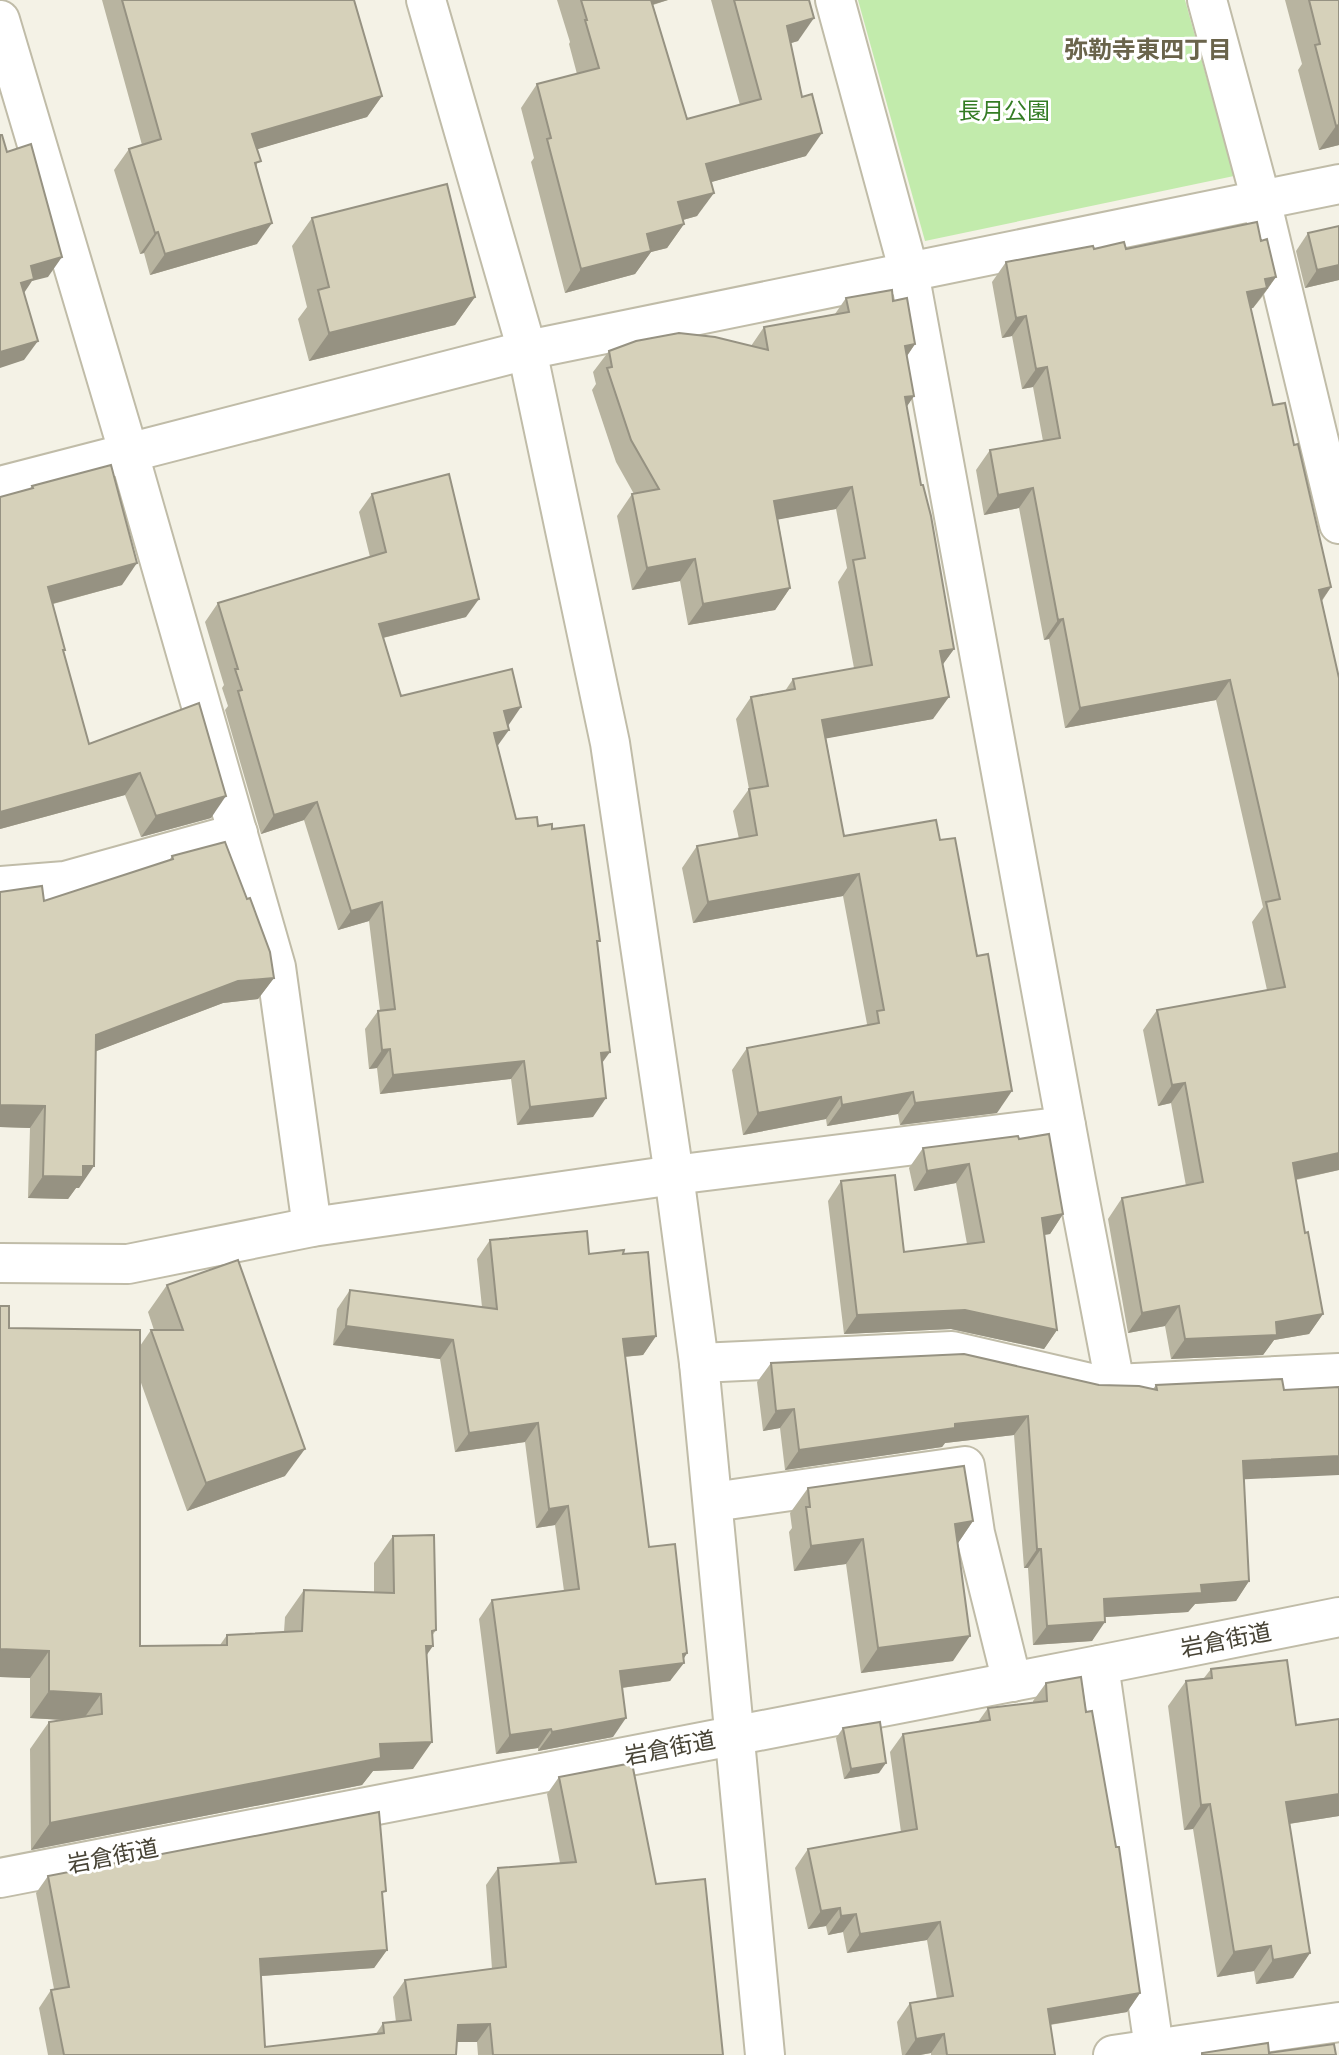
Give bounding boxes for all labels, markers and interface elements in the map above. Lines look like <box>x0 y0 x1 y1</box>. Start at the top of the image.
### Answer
district label: 弥勒寺東四丁目 <box>1064 35 1232 64</box>
park label: 長月公園 <box>958 97 1050 124</box>
street label: 岩倉街道 <box>1178 1617 1274 1662</box>
street label: 岩倉街道 <box>622 1725 718 1770</box>
street label: 岩倉街道 <box>65 1833 161 1878</box>

